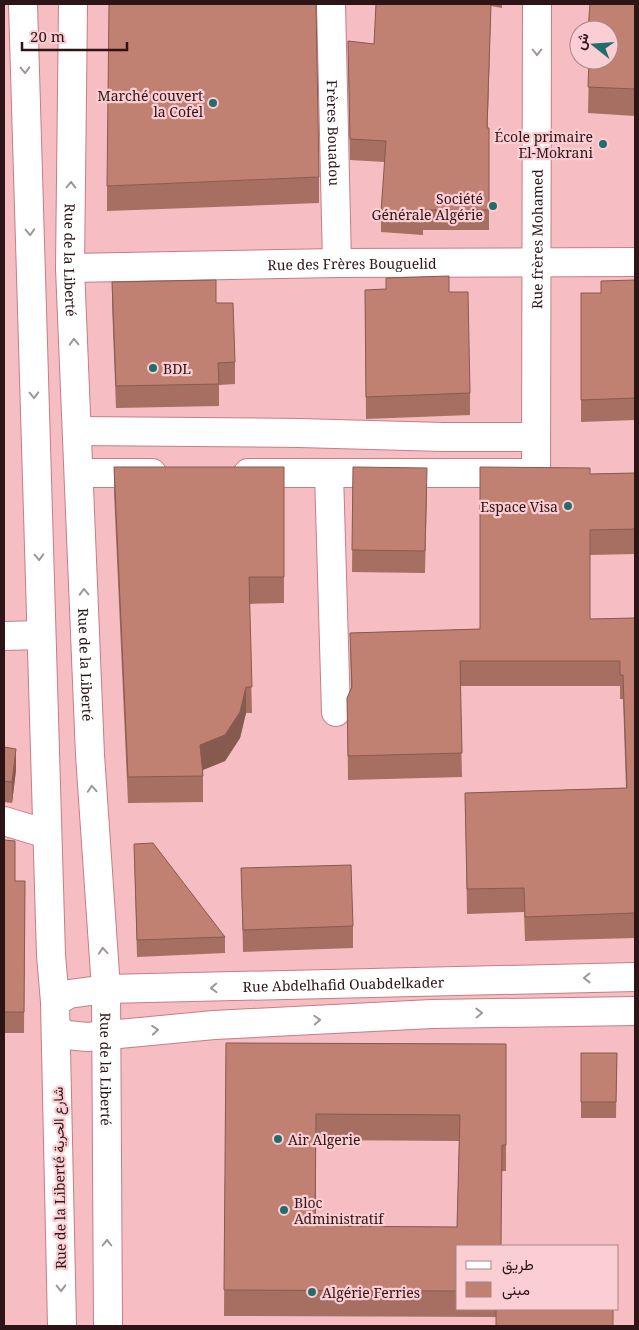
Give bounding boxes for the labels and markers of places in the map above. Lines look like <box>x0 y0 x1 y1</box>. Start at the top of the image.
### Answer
place label: Marché couvert la Cofel <box>98 86 204 121</box>
marker: Marché couvert la Cofel <box>207 97 219 109</box>
place label: École primaire El-Mokrani <box>494 127 594 162</box>
marker: École primaire El-Mokrani <box>597 138 609 150</box>
place label: Société Générale Algérie <box>372 189 483 224</box>
marker: Société Générale Algérie <box>487 200 499 212</box>
place label: BDL <box>163 359 191 378</box>
marker: BDL <box>147 362 159 374</box>
place label: Espace Visa <box>480 497 558 516</box>
marker: Espace Visa <box>562 500 574 512</box>
place label: Air Algerie <box>288 1130 360 1149</box>
marker: Air Algerie <box>272 1133 284 1145</box>
place label: Bloc Administratif <box>294 1193 385 1228</box>
marker: Bloc Administratif <box>278 1204 290 1216</box>
place label: Algérie Ferries <box>322 1283 420 1302</box>
marker: Algérie Ferries <box>306 1286 318 1298</box>

